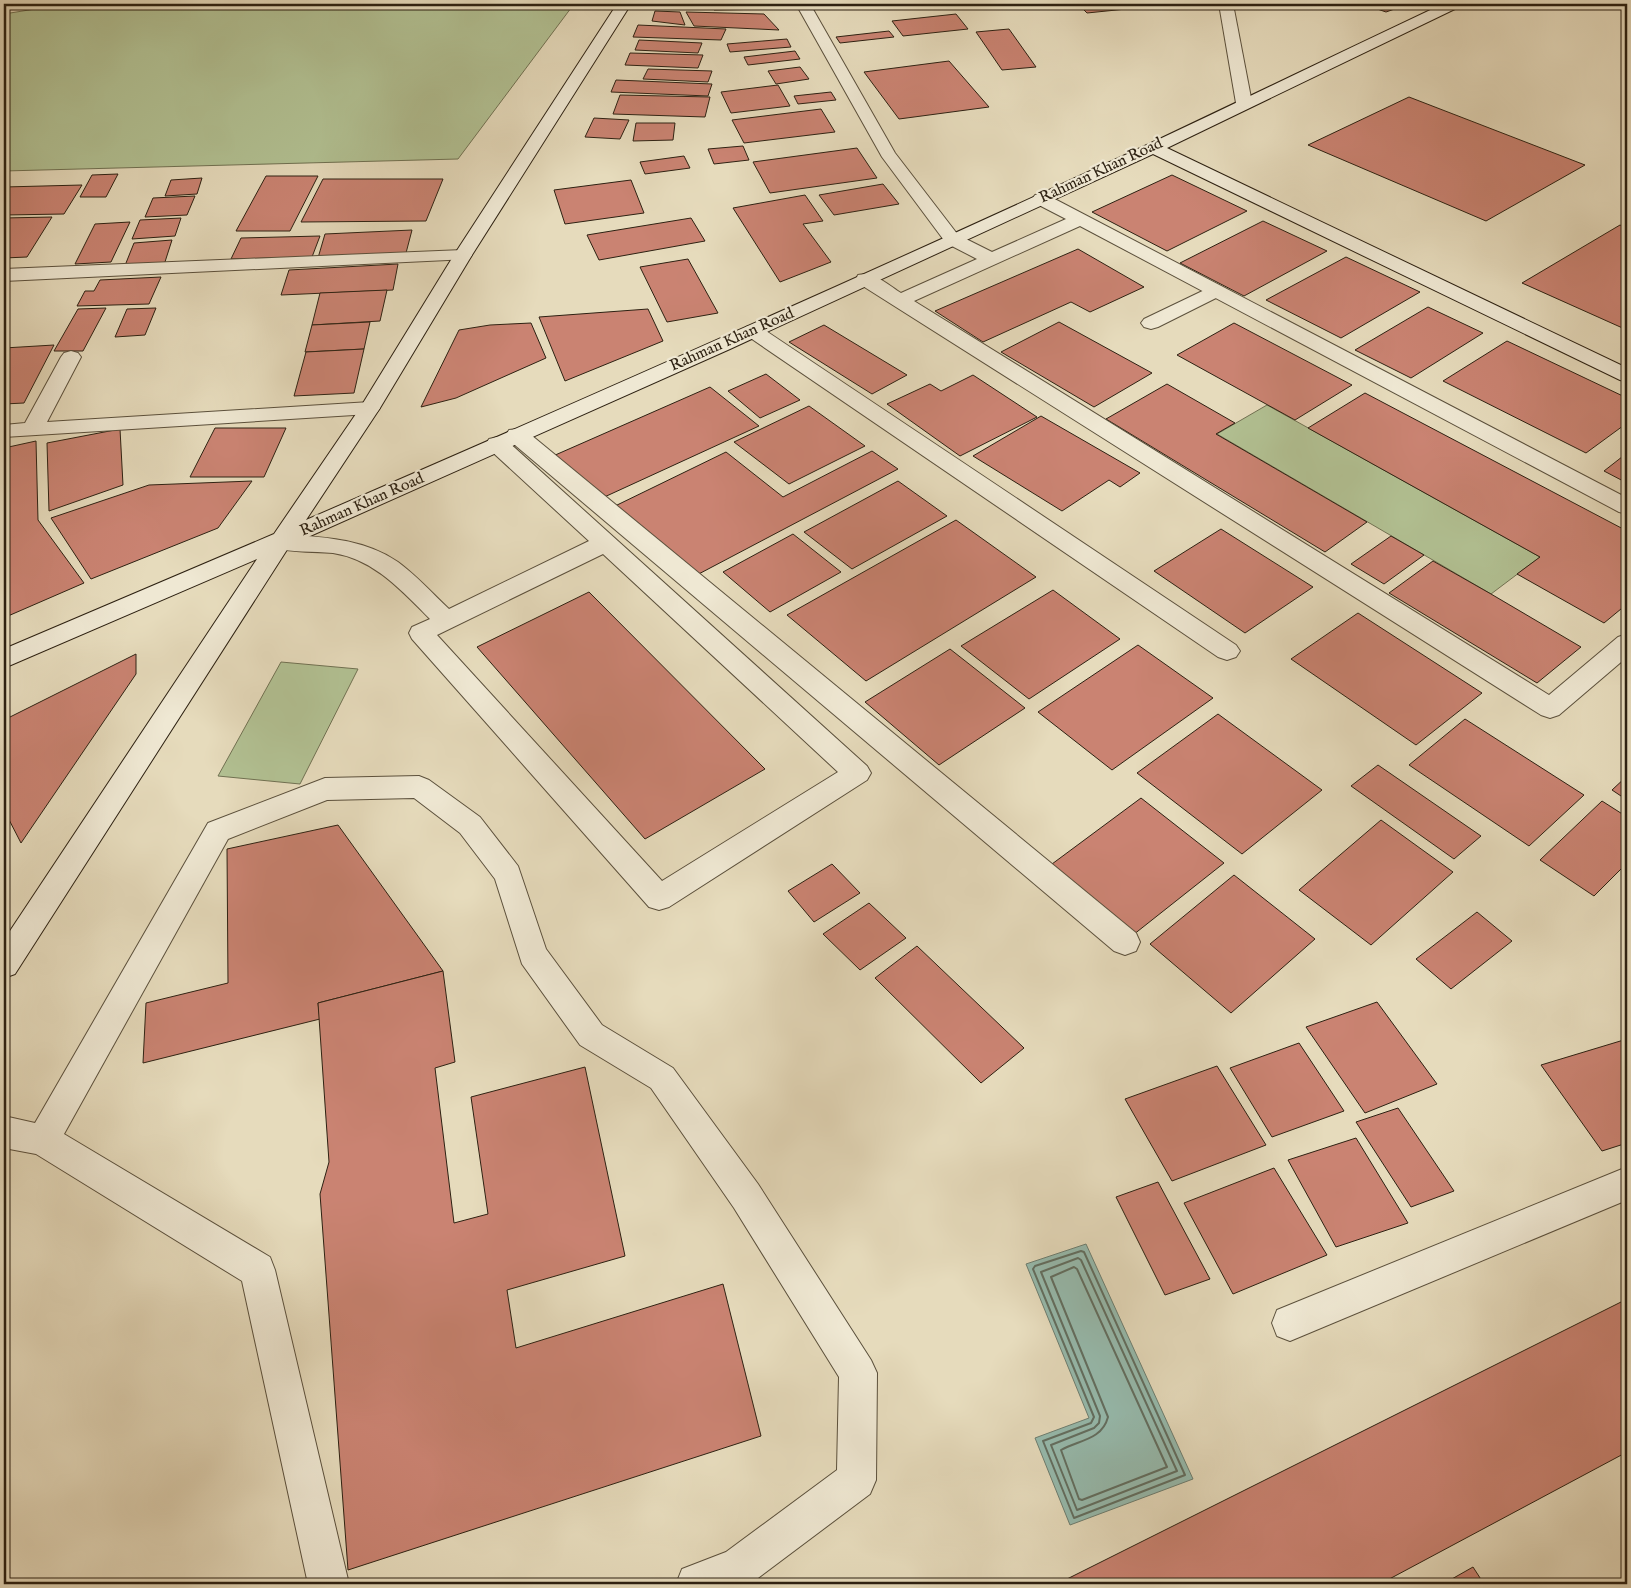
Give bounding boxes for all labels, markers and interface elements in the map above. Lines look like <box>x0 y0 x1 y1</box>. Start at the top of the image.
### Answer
street label: Rahman Khan Road <box>1036 133 1166 208</box>
street label: Rahman Khan Road <box>667 303 798 376</box>
street label: Rahman Khan Road <box>297 468 428 541</box>

